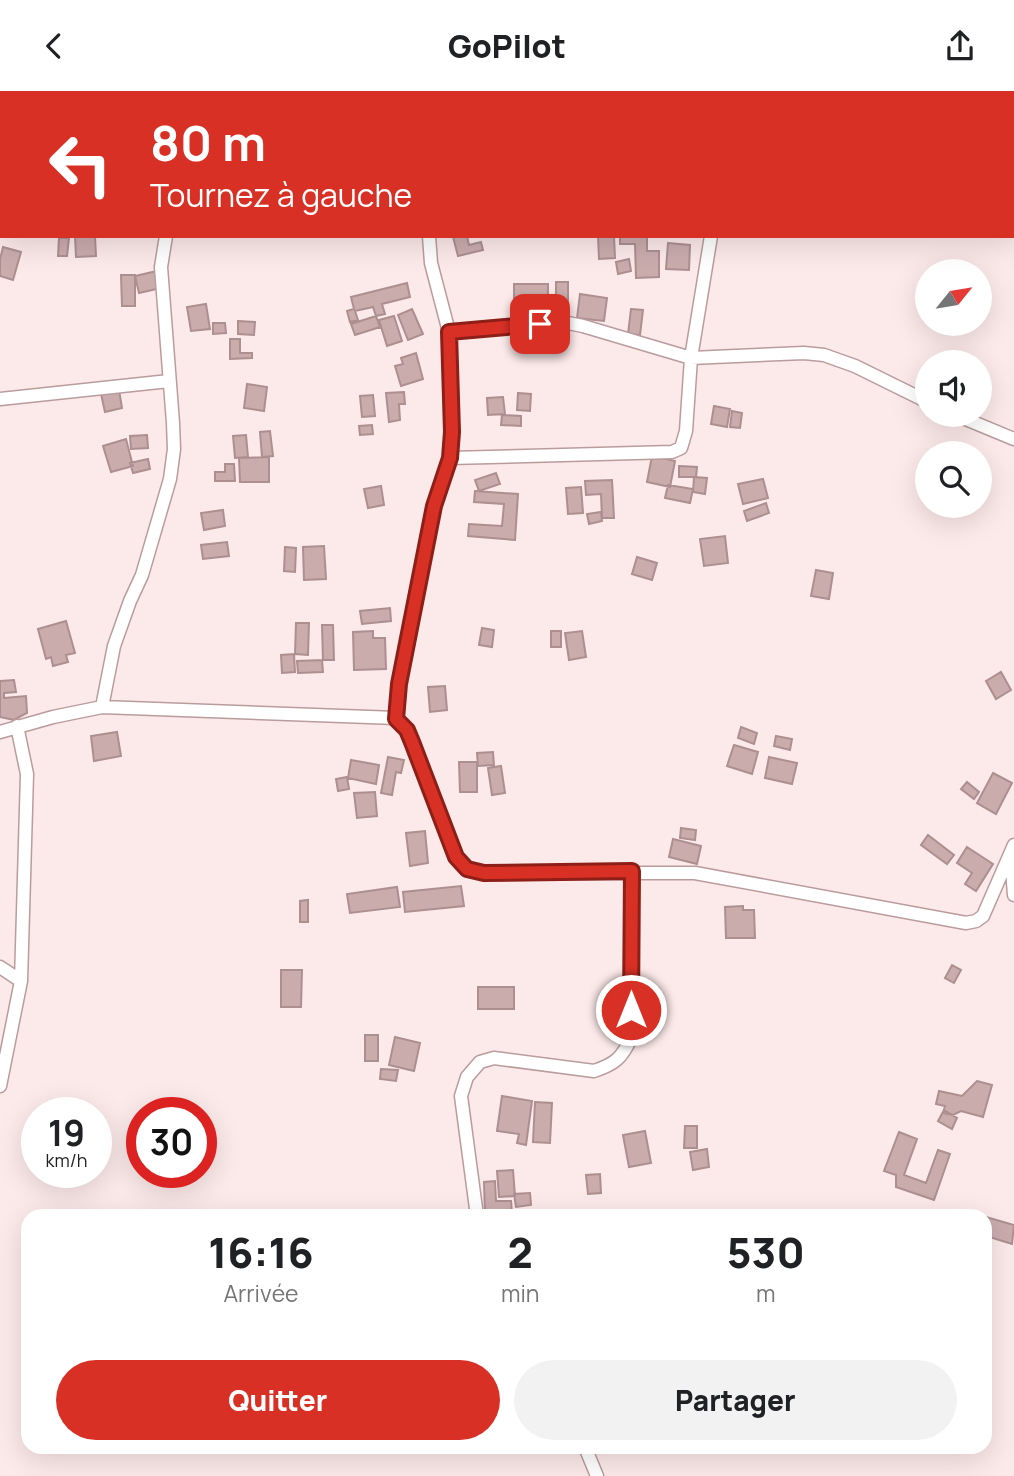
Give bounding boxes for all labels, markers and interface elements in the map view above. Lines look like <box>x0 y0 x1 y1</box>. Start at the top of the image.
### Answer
text: GoPilot <box>448 24 566 68</box>
icon: back <box>35 27 73 65</box>
icon: share <box>941 27 979 65</box>
text: 80 m <box>150 109 266 176</box>
icon: left <box>35 119 126 210</box>
text: Tournez à gauche <box>150 173 412 217</box>
north arrow <box>915 259 992 336</box>
map controls <box>915 259 992 518</box>
pin <box>510 294 570 354</box>
icon: arrive <box>521 305 559 343</box>
button: sound <box>915 350 992 427</box>
button: search <box>915 441 992 518</box>
position arrow <box>594 973 668 1047</box>
speed limit sign: 30 <box>126 1097 217 1188</box>
text: 19 <box>48 1109 85 1157</box>
text: km/h <box>46 1148 87 1172</box>
text: 16:16 <box>208 1223 314 1281</box>
text: 2 <box>508 1223 533 1281</box>
text: 530 <box>727 1223 805 1281</box>
text: Arrivée <box>223 1277 299 1309</box>
text: min <box>501 1277 540 1309</box>
text: m <box>756 1277 776 1309</box>
button: Quitter <box>56 1360 500 1440</box>
button: Partager <box>514 1360 957 1440</box>

